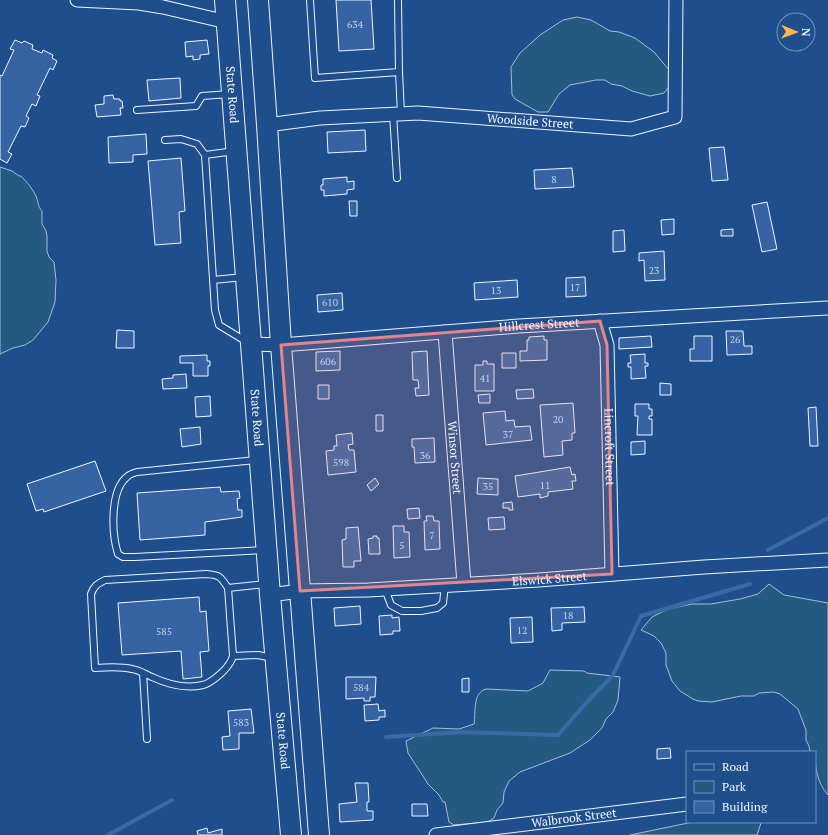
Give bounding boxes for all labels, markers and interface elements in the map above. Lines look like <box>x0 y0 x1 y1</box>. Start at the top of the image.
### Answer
north arrow <box>776 12 816 52</box>
house number: 634 <box>347 18 364 31</box>
text: N <box>799 28 813 37</box>
street label: State Road <box>223 66 242 124</box>
street label: Woodside Street <box>486 110 575 132</box>
house number: 8 <box>551 173 557 186</box>
house number: 23 <box>649 264 659 277</box>
house number: 17 <box>570 281 580 294</box>
house number: 13 <box>491 284 501 297</box>
house number: 610 <box>322 296 338 309</box>
street label: Hillcrest Street <box>498 314 580 335</box>
house number: 26 <box>730 333 741 346</box>
house number: 606 <box>320 355 337 368</box>
house number: 41 <box>480 372 490 385</box>
street label: State Road <box>247 389 267 447</box>
street label: Lincroft Street <box>601 408 618 486</box>
house number: 20 <box>553 413 563 426</box>
street label: Winsor Street <box>445 420 465 495</box>
house number: 37 <box>503 428 513 441</box>
house number: 36 <box>420 449 431 462</box>
house number: 598 <box>333 456 349 469</box>
house number: 11 <box>540 479 550 492</box>
house number: 35 <box>483 480 493 493</box>
house number: 7 <box>429 529 435 542</box>
house number: 5 <box>399 539 405 552</box>
street label: Elswick Street <box>512 568 588 589</box>
house number: 18 <box>563 609 573 622</box>
house number: 12 <box>517 624 527 637</box>
house number: 585 <box>156 625 172 638</box>
house number: 584 <box>353 681 370 694</box>
street label: State Road <box>273 712 293 770</box>
house number: 583 <box>233 716 249 729</box>
legend <box>686 751 816 823</box>
text: Road <box>722 759 749 774</box>
text: Park <box>722 779 747 794</box>
text: Building <box>722 799 768 814</box>
street label: Walbrook Street <box>530 805 618 830</box>

